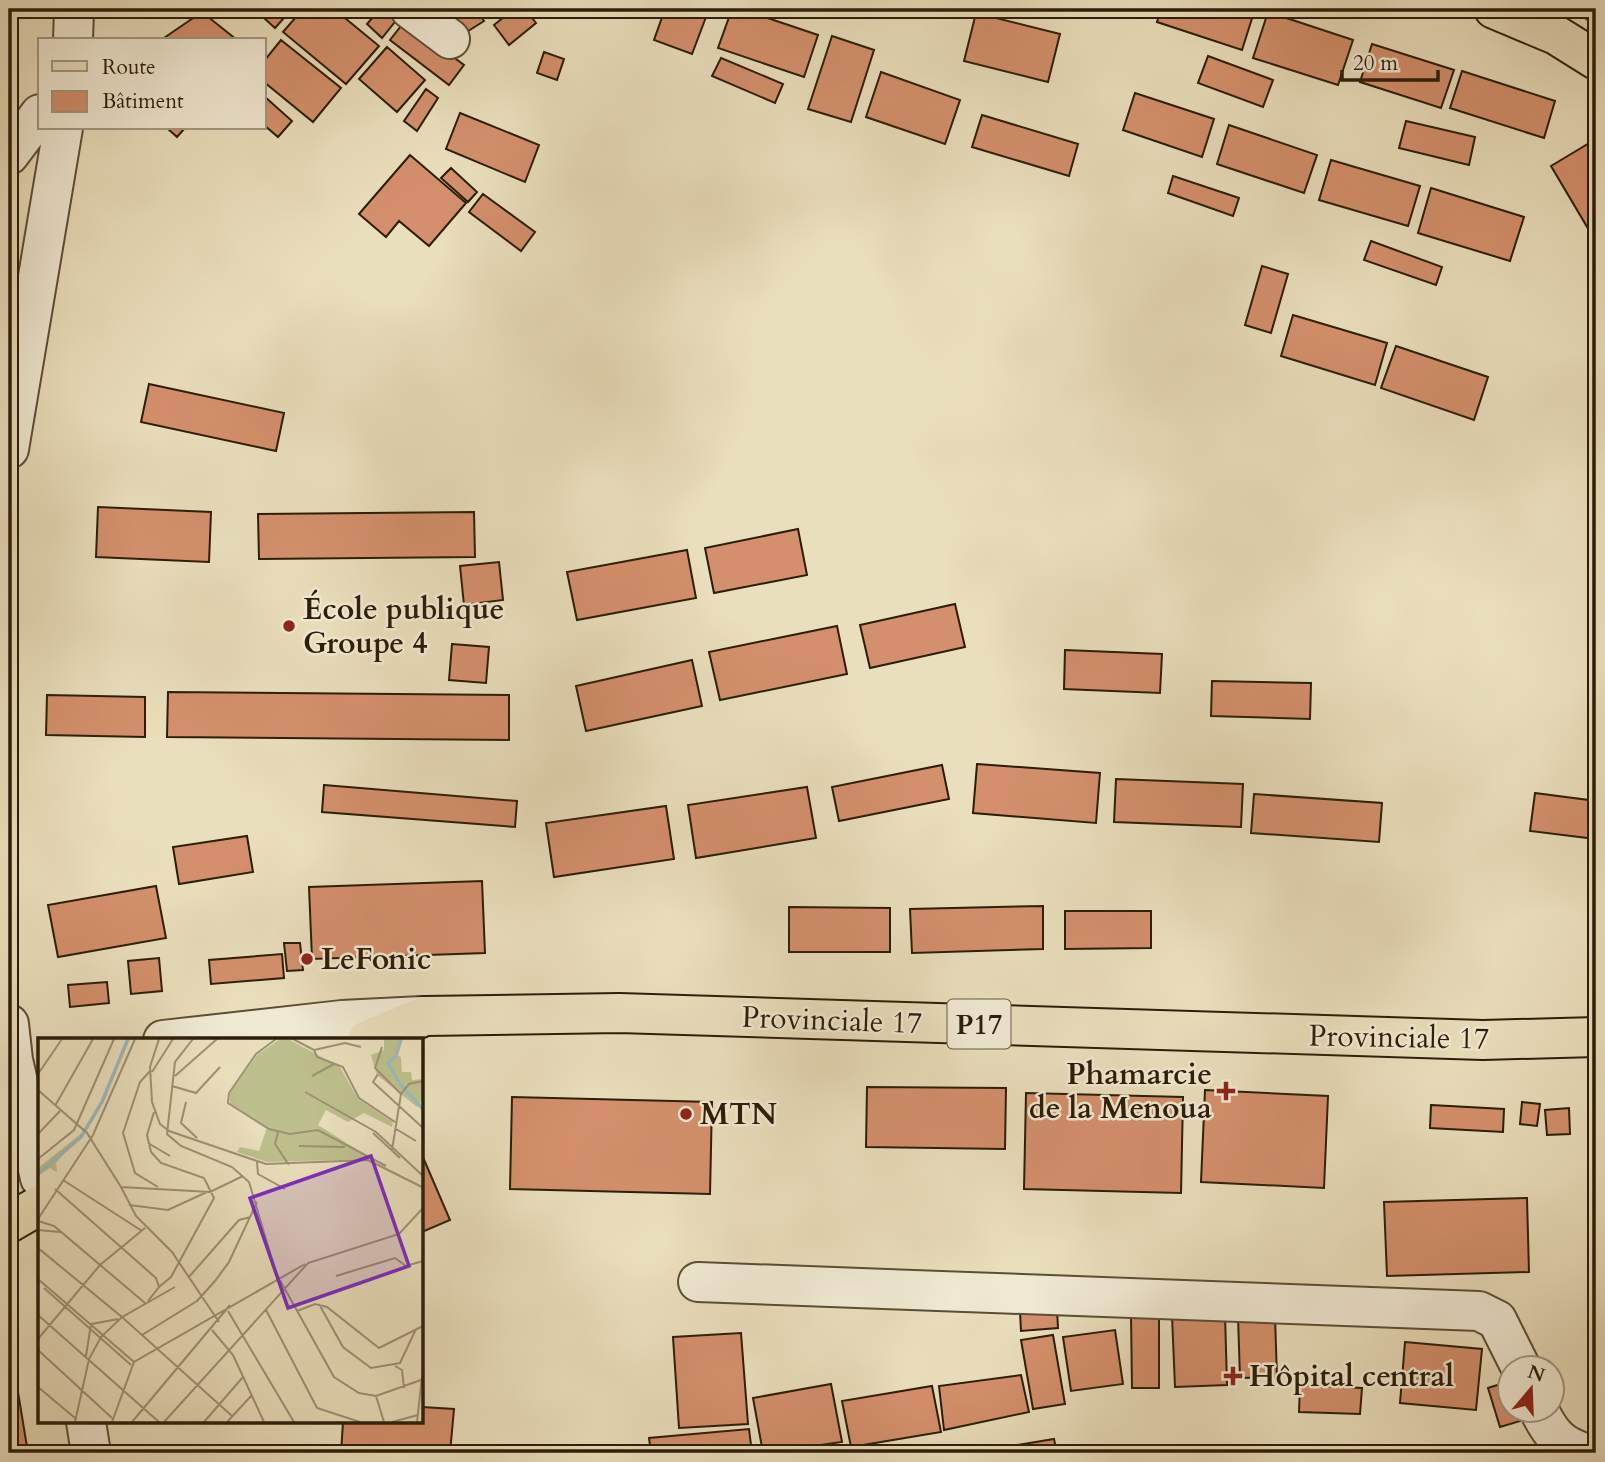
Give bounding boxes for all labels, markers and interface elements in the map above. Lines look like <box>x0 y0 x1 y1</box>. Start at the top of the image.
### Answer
legend <box>38 38 266 130</box>
scale bar <box>1342 38 1439 82</box>
text: 20 m <box>1353 49 1398 78</box>
text: Route <box>102 53 156 82</box>
text: Bâtiment <box>102 87 184 116</box>
place label: École publique Groupe 4 <box>303 589 504 664</box>
marker: École publique Groupe 4 <box>281 618 297 634</box>
place label: LeFonic <box>321 939 431 980</box>
marker: LeFonic <box>299 951 315 967</box>
street label: Provinciale 17 <box>741 997 923 1044</box>
road number: P17 <box>948 1000 1010 1048</box>
street label: Provinciale 17 <box>1308 1015 1490 1060</box>
inset map <box>38 1038 424 1424</box>
place label: Phamarcie de la Menoua <box>1029 1054 1212 1129</box>
marker: Phamarcie de la Menoua <box>1218 1083 1234 1099</box>
place label: MTN <box>700 1094 777 1135</box>
marker: MTN <box>678 1106 694 1122</box>
north arrow <box>1496 1354 1566 1424</box>
place label: Hôpital central <box>1249 1356 1454 1397</box>
text: N <box>1524 1359 1549 1389</box>
marker: Hôpital central <box>1223 1366 1243 1386</box>

